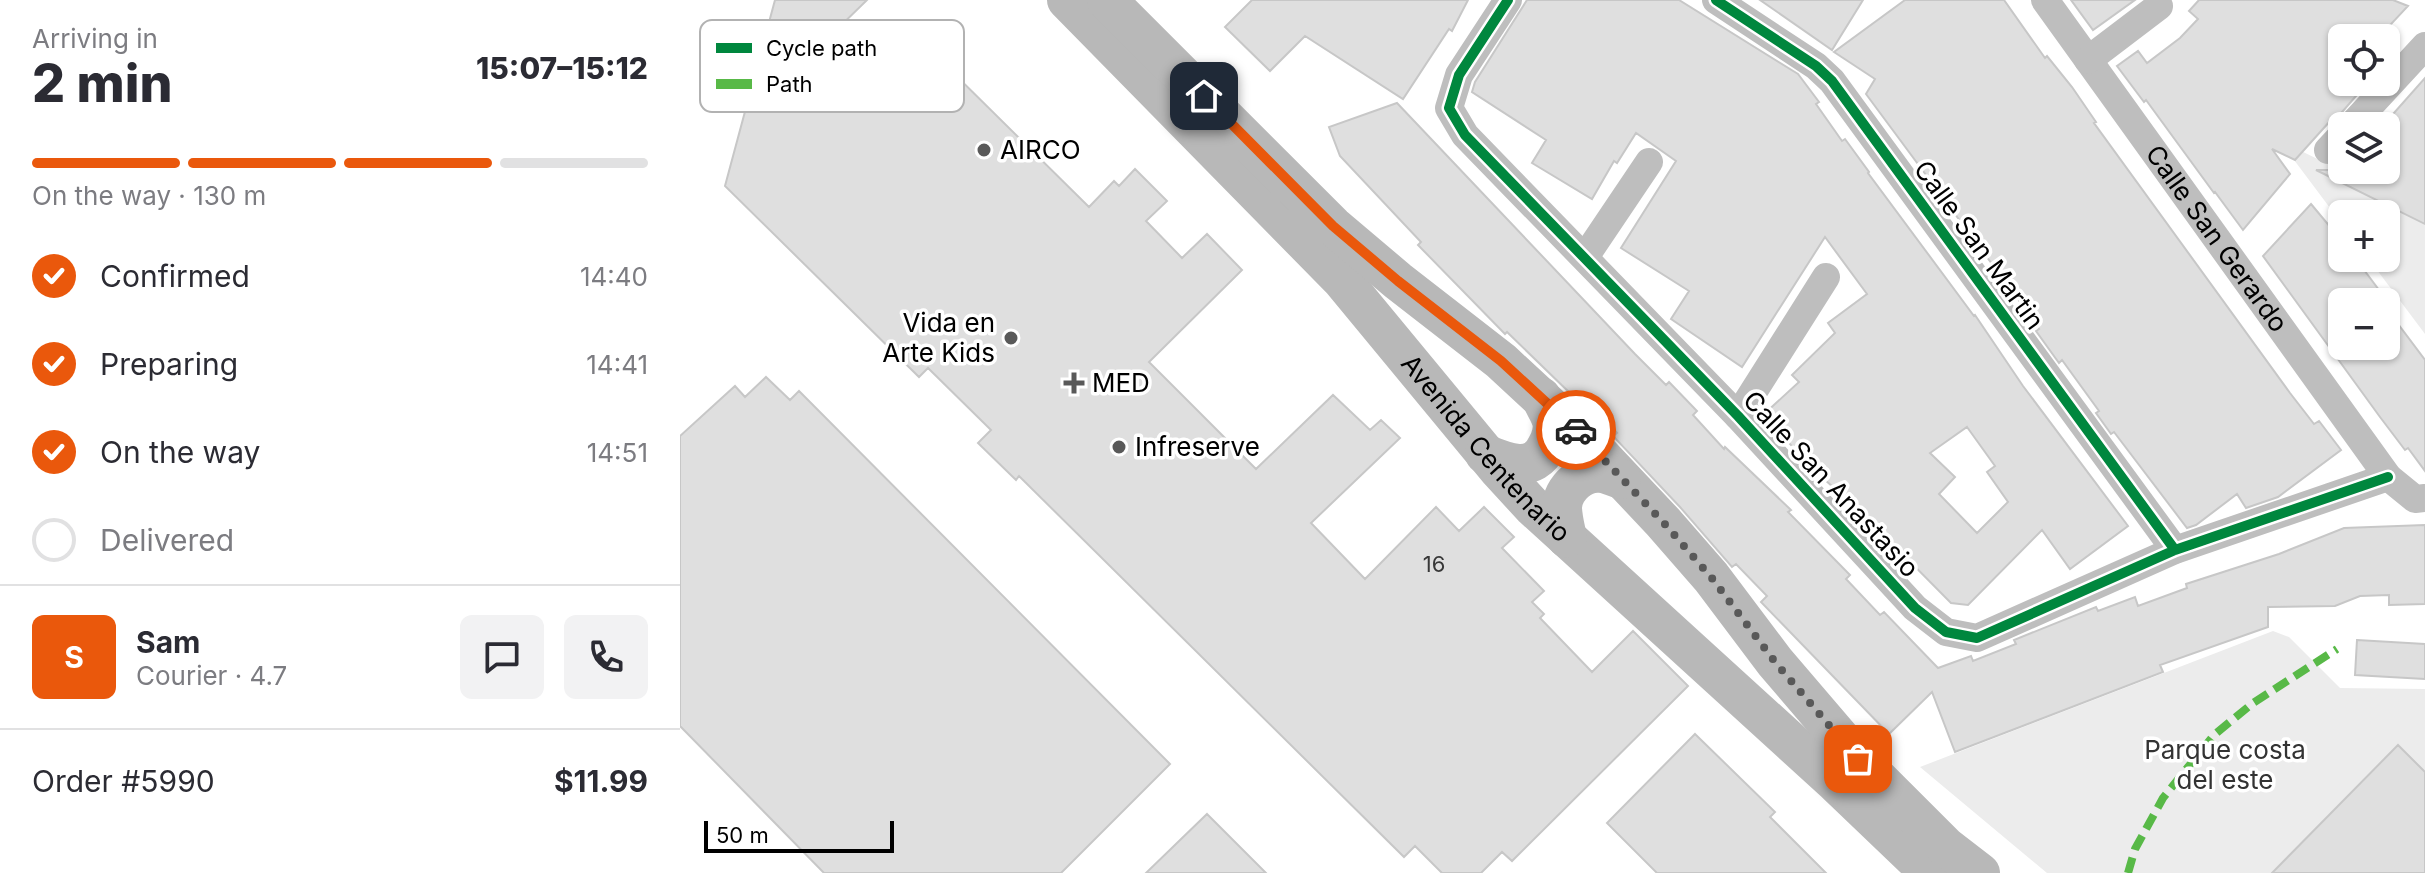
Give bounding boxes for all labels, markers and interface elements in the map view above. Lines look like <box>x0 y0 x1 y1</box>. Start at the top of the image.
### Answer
legend <box>700 20 964 112</box>
text: Arriving in <box>32 23 158 54</box>
map controls <box>2328 24 2400 360</box>
button: locate <box>2328 24 2400 96</box>
text: Cycle path <box>766 35 877 61</box>
text: 15:07–15:12 <box>476 50 648 86</box>
text: 2 min <box>32 52 173 115</box>
pin <box>1170 62 1238 130</box>
text: Path <box>766 71 813 97</box>
icon: home <box>1182 74 1226 118</box>
button: layers <box>2328 112 2400 184</box>
place label: AIRCO <box>1000 134 1081 165</box>
street label: Calle San Gerardo <box>2140 139 2295 338</box>
marker: AIRCO <box>975 141 993 159</box>
street label: Calle San Martin <box>1908 154 2051 335</box>
text: On the way · 130 m <box>32 180 266 211</box>
button: + <box>2328 200 2400 272</box>
icon: check <box>32 254 76 298</box>
text: Confirmed <box>100 258 250 294</box>
text: 14:40 <box>580 261 648 292</box>
button: − <box>2328 288 2400 360</box>
place label: Vida en Arte Kids <box>882 307 995 368</box>
marker: Vida en Arte Kids <box>1002 329 1020 347</box>
icon: check <box>32 342 76 386</box>
text: Preparing <box>100 346 238 382</box>
street label: Avenida Centenario <box>1395 348 1577 548</box>
text: 14:41 <box>586 349 648 380</box>
place label: MED <box>1092 367 1150 398</box>
marker: MED <box>1063 372 1085 394</box>
street label: Calle San Anastasio <box>1737 384 1926 583</box>
courier <box>1536 390 1616 470</box>
icon: car <box>1554 408 1598 452</box>
icon: check <box>32 430 76 474</box>
place label: Infreserve <box>1135 431 1260 462</box>
text: On the way <box>100 434 260 470</box>
text: 14:51 <box>587 437 648 468</box>
marker: Infreserve <box>1110 438 1128 456</box>
text: Delivered <box>100 522 234 558</box>
house number: 16 <box>1423 551 1445 577</box>
button: chat <box>460 615 544 699</box>
button: phone <box>564 615 648 699</box>
text: Sam <box>136 624 200 660</box>
text: S <box>64 639 84 675</box>
text: Courier · 4.7 <box>136 660 287 691</box>
pin <box>1824 725 1892 793</box>
park label: Parque costa del este <box>2144 734 2306 795</box>
icon: bag <box>1836 737 1880 781</box>
text: Order #5990 <box>32 763 215 799</box>
text: $11.99 <box>554 763 648 799</box>
scale bar <box>704 817 894 853</box>
text: 50 m <box>716 822 769 848</box>

